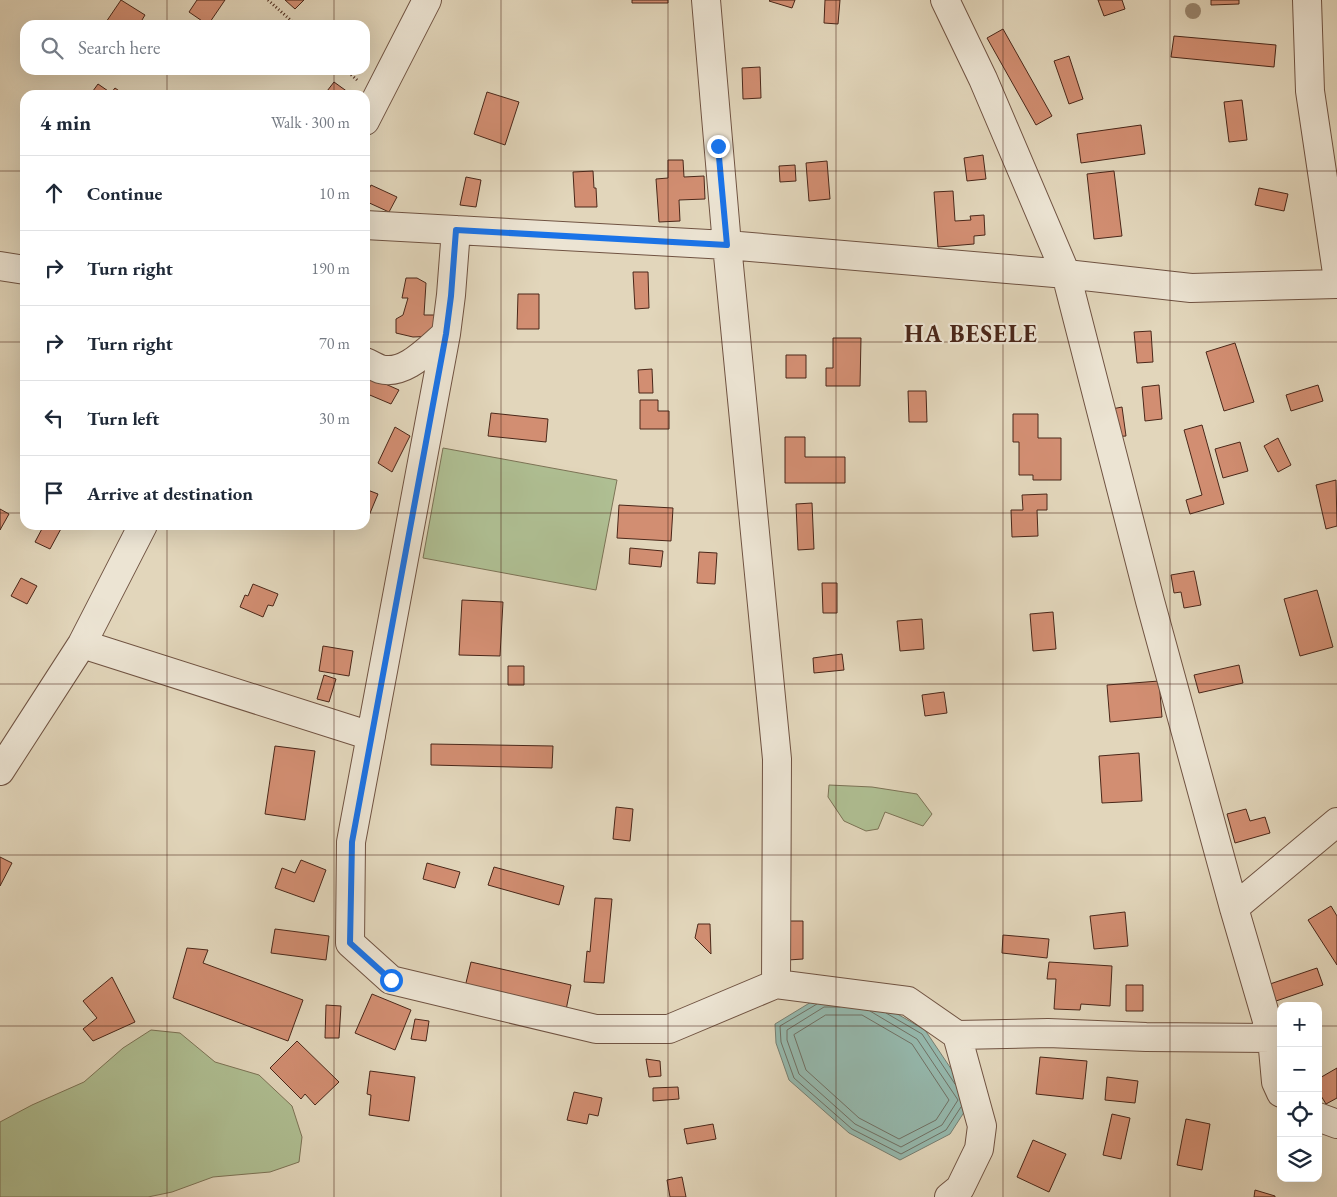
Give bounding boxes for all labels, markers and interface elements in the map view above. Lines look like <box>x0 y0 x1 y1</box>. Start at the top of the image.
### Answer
search box <box>20 20 370 75</box>
icon: search <box>38 34 66 62</box>
text: Search here <box>78 35 160 60</box>
text: 4 min <box>40 109 91 136</box>
text: Walk · 300 m <box>271 112 350 133</box>
route end <box>707 135 730 158</box>
icon: ahead <box>40 179 68 207</box>
text: Continue <box>87 181 162 206</box>
text: 10 m <box>319 183 350 204</box>
icon: right <box>40 254 68 282</box>
text: Turn right <box>87 256 173 281</box>
text: 190 m <box>311 258 350 279</box>
district label: HA BESELE <box>904 318 1038 349</box>
icon: right <box>40 329 68 357</box>
text: Turn right <box>87 331 173 356</box>
text: 70 m <box>319 333 350 354</box>
icon: left <box>40 404 68 432</box>
text: Turn left <box>87 406 159 431</box>
text: 30 m <box>319 408 350 429</box>
icon: arrive <box>40 479 68 507</box>
text: Arrive at destination <box>87 481 253 506</box>
route start <box>380 969 403 992</box>
map controls <box>1277 1002 1322 1182</box>
button: + <box>1277 1002 1322 1047</box>
button: − <box>1277 1047 1322 1092</box>
button: locate <box>1277 1092 1322 1137</box>
button: layers <box>1277 1137 1322 1182</box>

